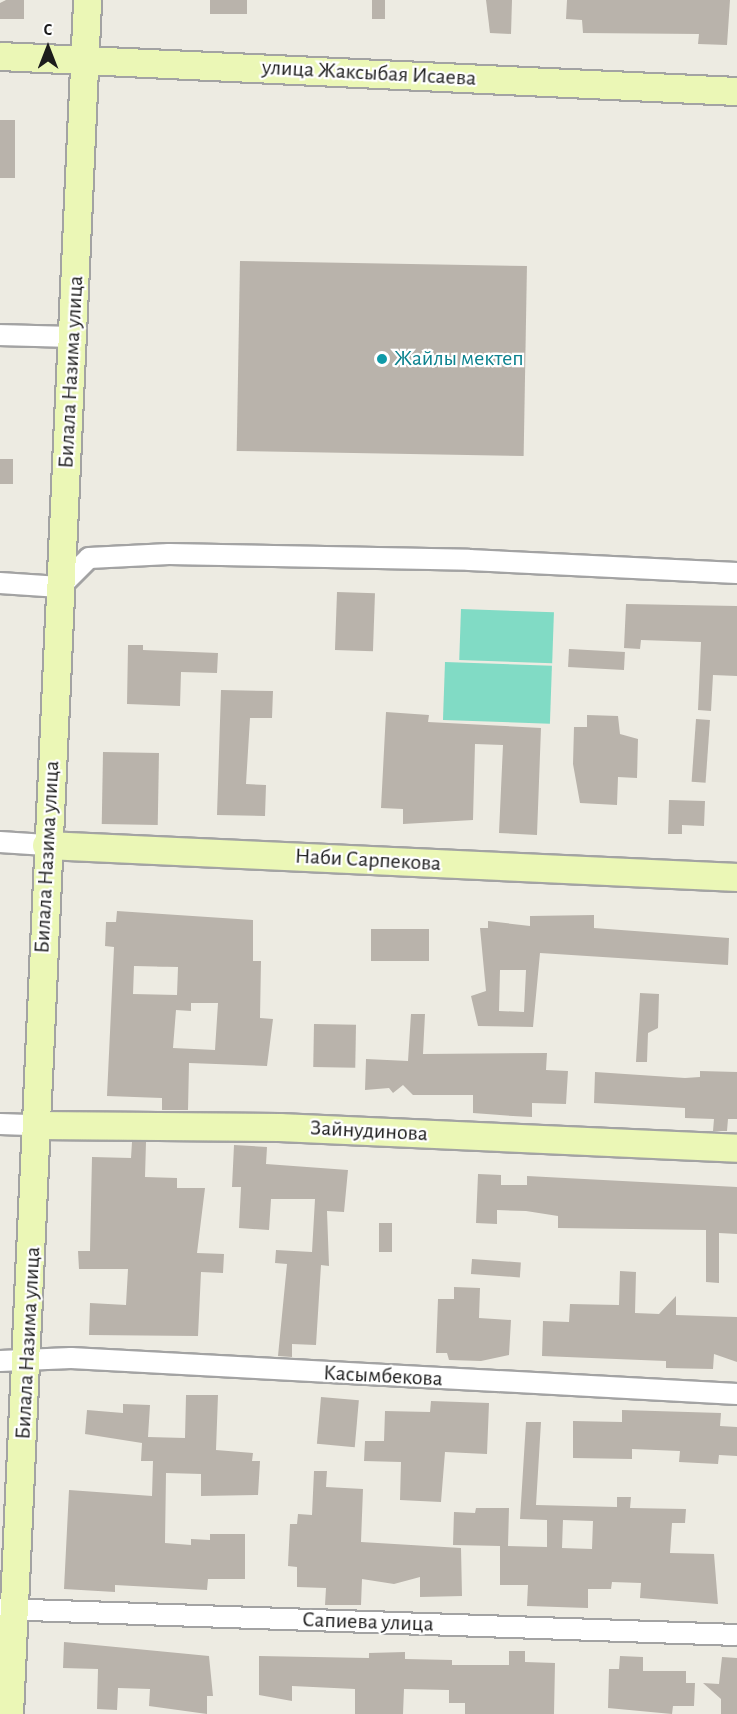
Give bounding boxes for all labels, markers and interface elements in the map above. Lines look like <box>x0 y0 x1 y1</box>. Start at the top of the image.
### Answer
north arrow <box>18 18 78 78</box>
text: С <box>44 22 52 38</box>
street label: улица Жаксыбая Исаева <box>261 54 477 92</box>
street label: Билала Назима улица <box>53 275 89 469</box>
place label: Жайлы мектеп <box>394 346 524 372</box>
marker: Жайлы мектеп <box>375 352 389 366</box>
street label: Билала Назима улица <box>29 760 65 954</box>
street label: Наби Сарпекова <box>294 843 442 877</box>
street label: Зайнудинова <box>310 1115 428 1147</box>
street label: Билала Назима улица <box>10 1246 46 1440</box>
street label: Касымбекова <box>323 1360 443 1392</box>
street label: Сапиева улица <box>302 1607 434 1637</box>

